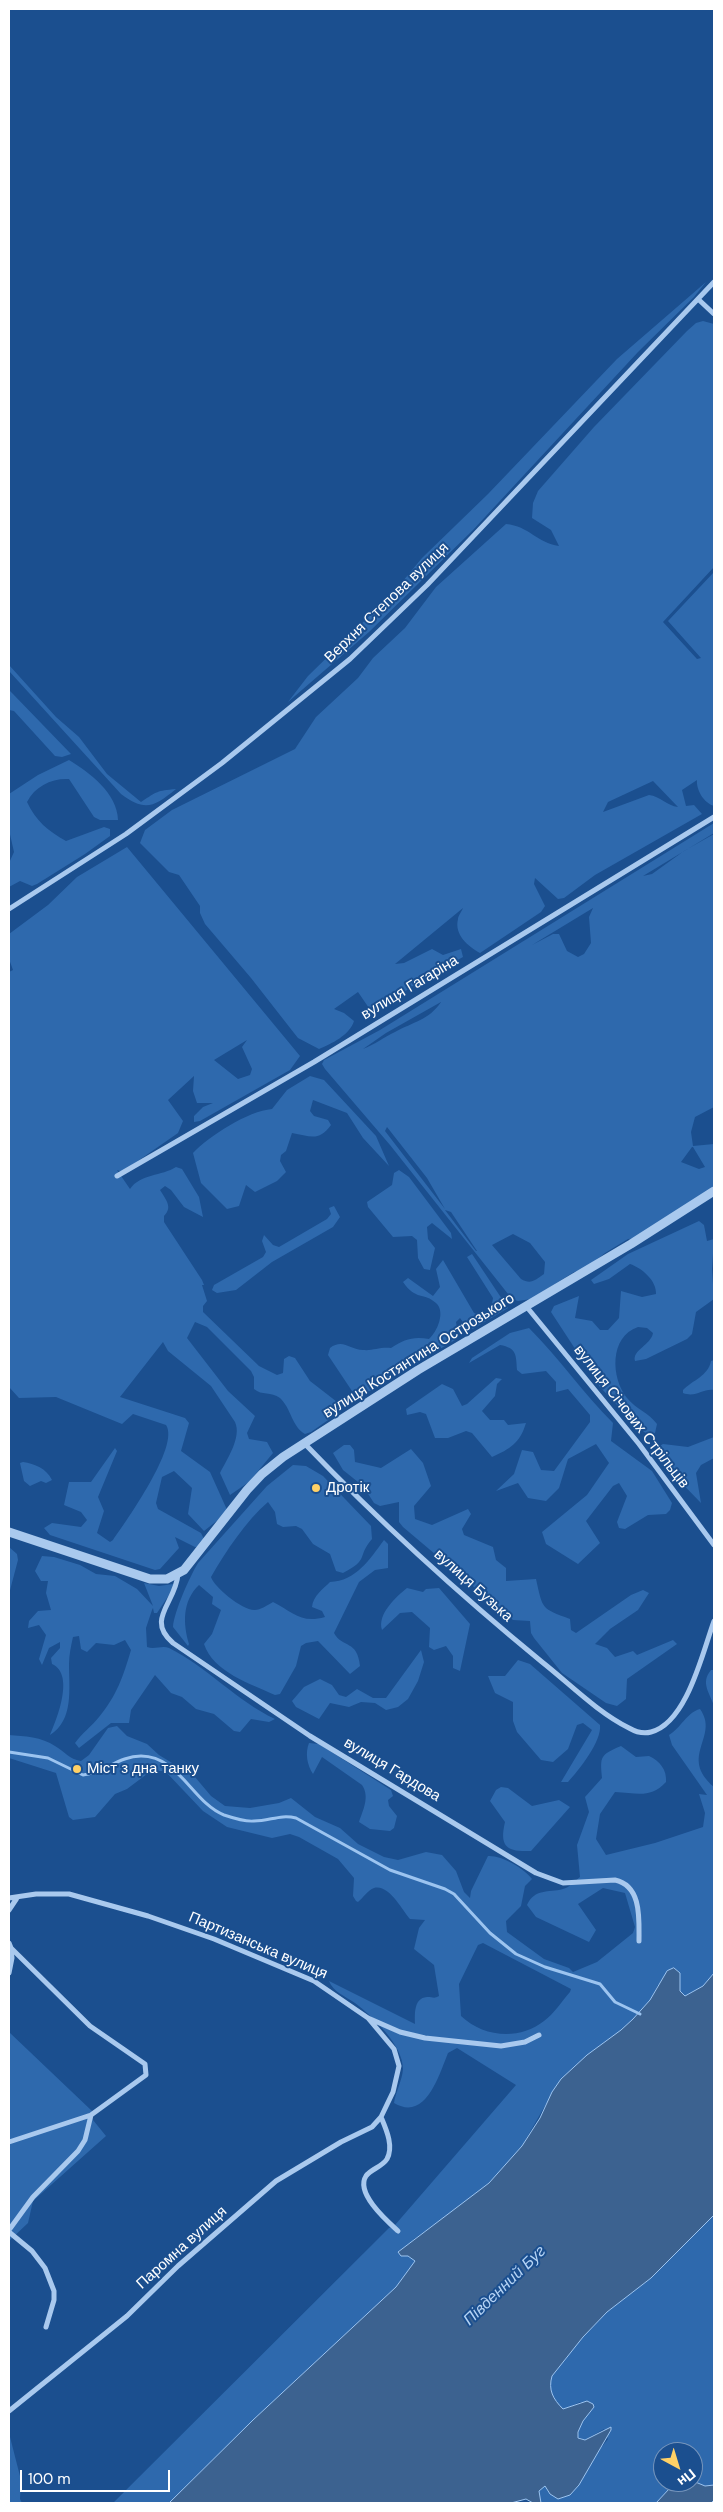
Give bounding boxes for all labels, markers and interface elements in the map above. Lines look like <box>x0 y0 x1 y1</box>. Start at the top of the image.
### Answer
street label: Верхня Степова вулиця <box>321 539 453 667</box>
street label: вулиця Гагаріна <box>358 952 462 1024</box>
street label: вулиця Костянтина Острозького <box>320 1290 518 1422</box>
street label: вулиця Січових Стрільців <box>570 1342 692 1492</box>
place label: Дротік <box>326 1479 369 1497</box>
marker: Дротік <box>310 1482 322 1494</box>
street label: вулиця Бузька <box>430 1546 516 1626</box>
street label: вулиця Гардова <box>340 1734 444 1806</box>
place label: Міст з дна танку <box>87 1760 199 1778</box>
marker: Міст з дна танку <box>71 1763 83 1775</box>
street label: Партизанська вулиця <box>186 1909 330 1983</box>
street label: Паромна вулиця <box>133 2203 231 2293</box>
water label: Південний Буг <box>460 2242 550 2330</box>
north arrow <box>653 2442 703 2492</box>
scale bar <box>22 2460 172 2492</box>
text: Пн <box>674 2465 700 2491</box>
text: 100 m <box>28 2469 71 2489</box>

